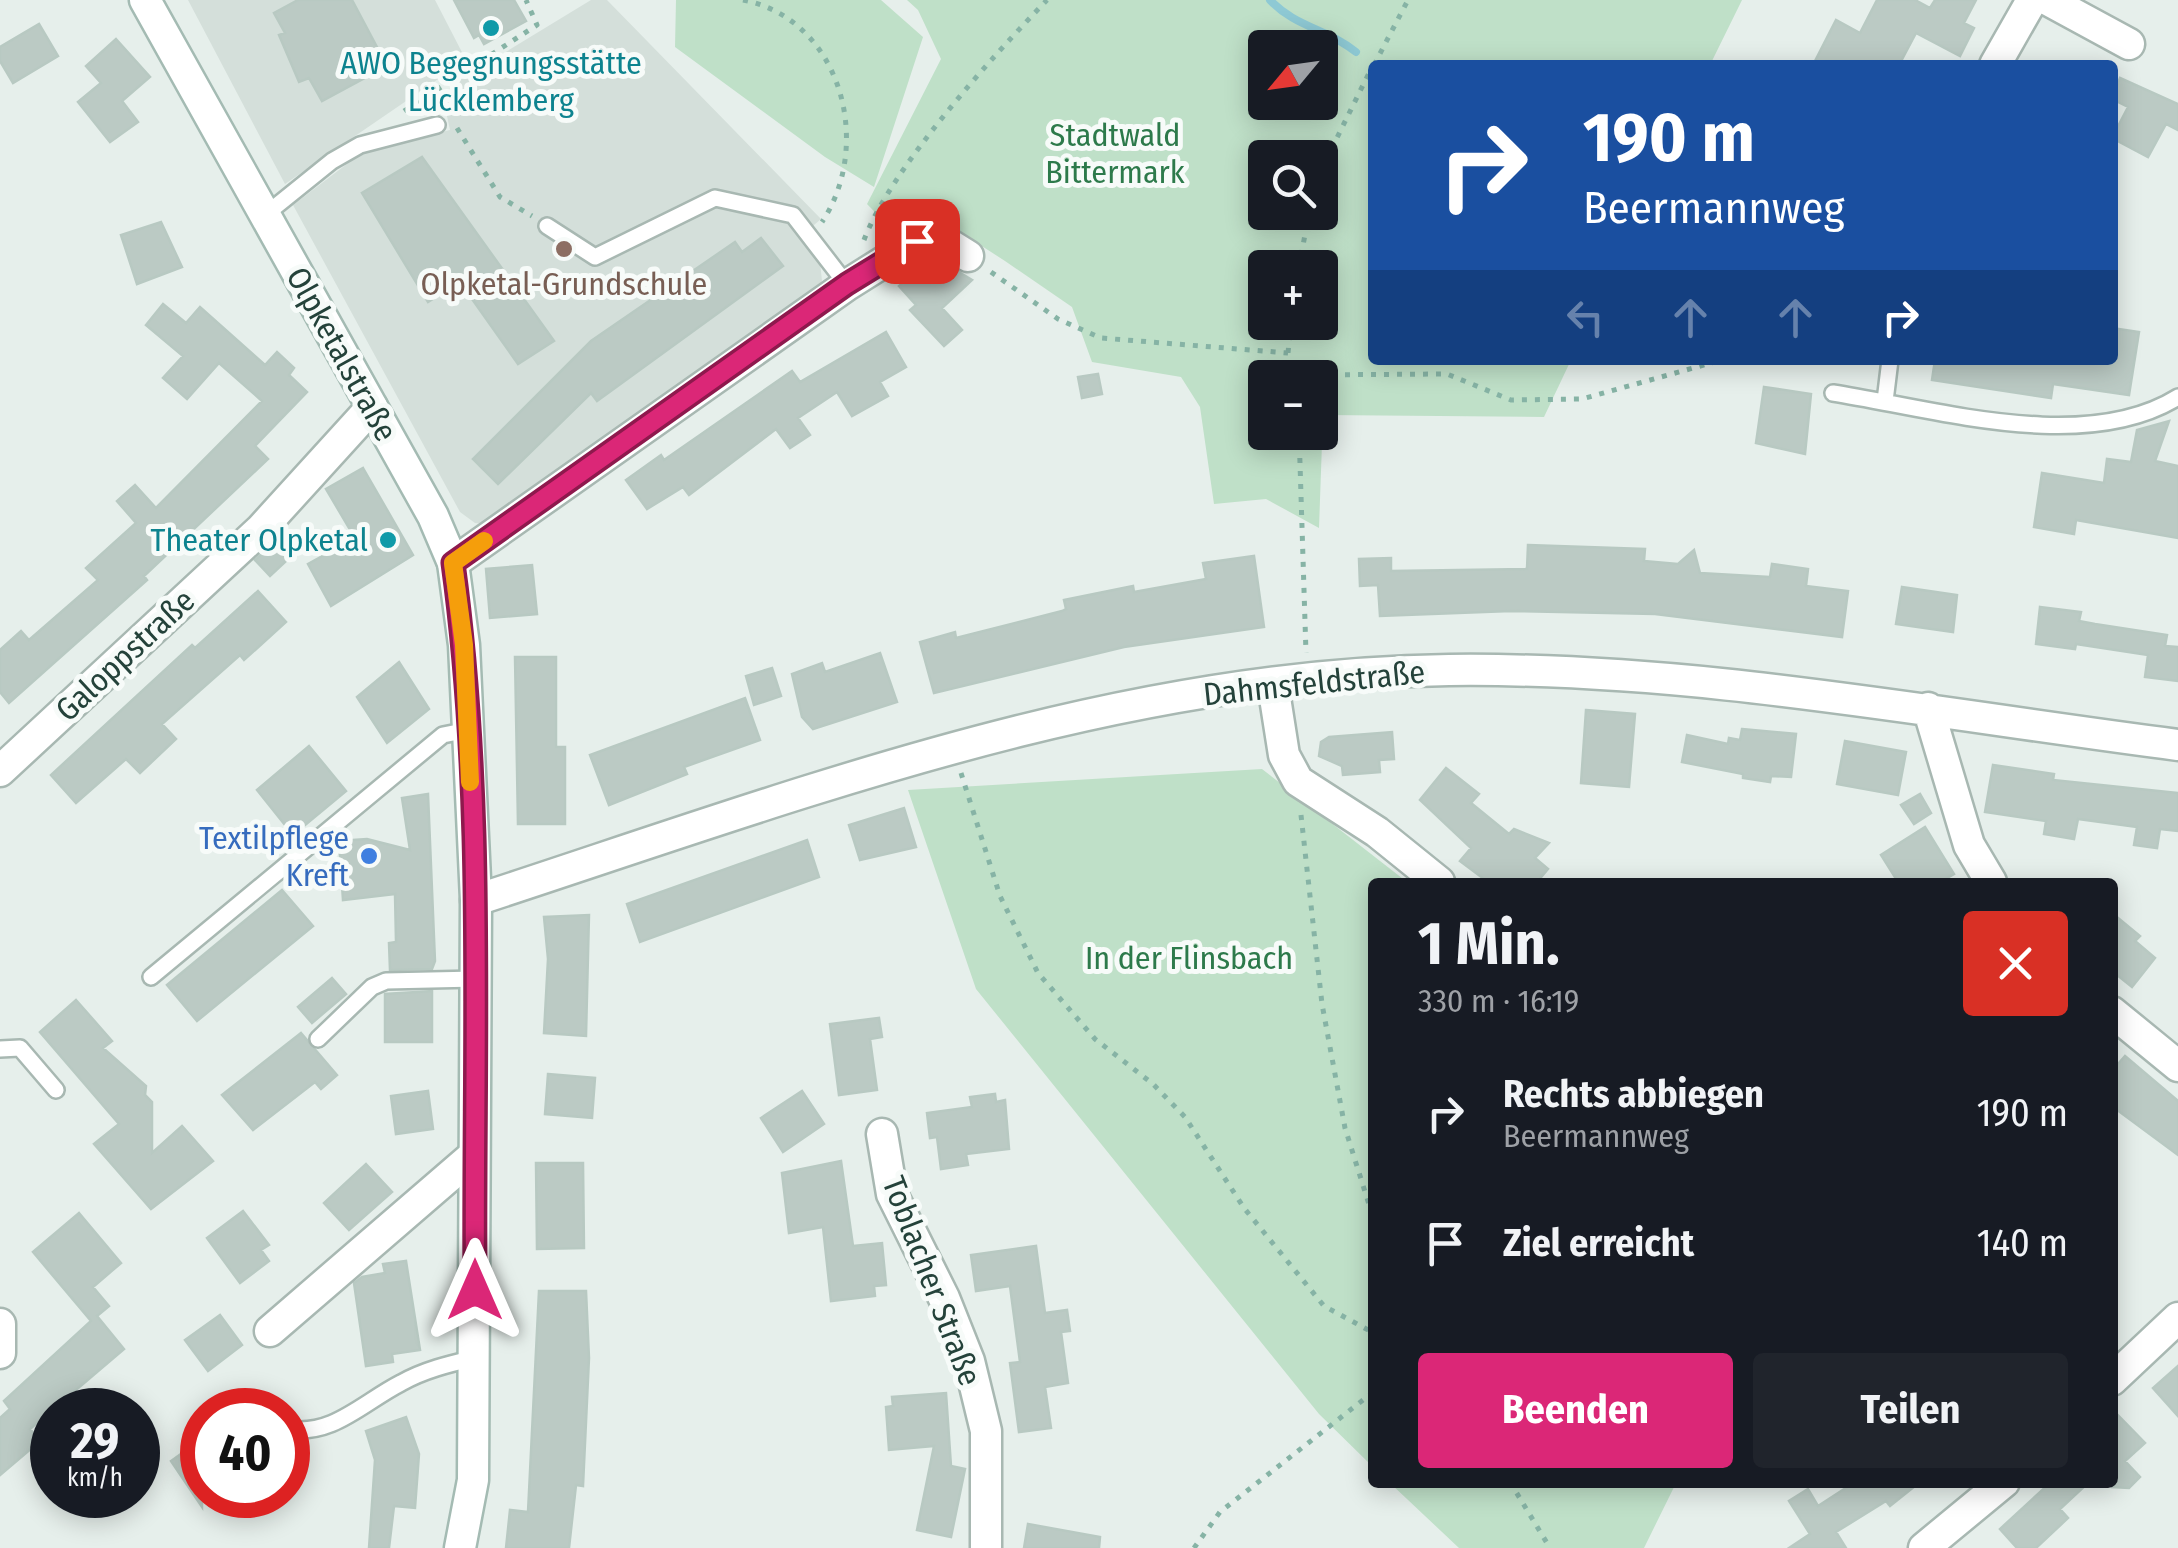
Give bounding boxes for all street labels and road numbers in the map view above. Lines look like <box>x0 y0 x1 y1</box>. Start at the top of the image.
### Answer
street label: Olpketalstraße <box>279 260 405 448</box>
street label: Galoppstraße <box>48 581 202 729</box>
street label: Dahmsfeldstraße <box>1201 652 1427 714</box>
street label: Toblacher Straße <box>875 1171 989 1391</box>

